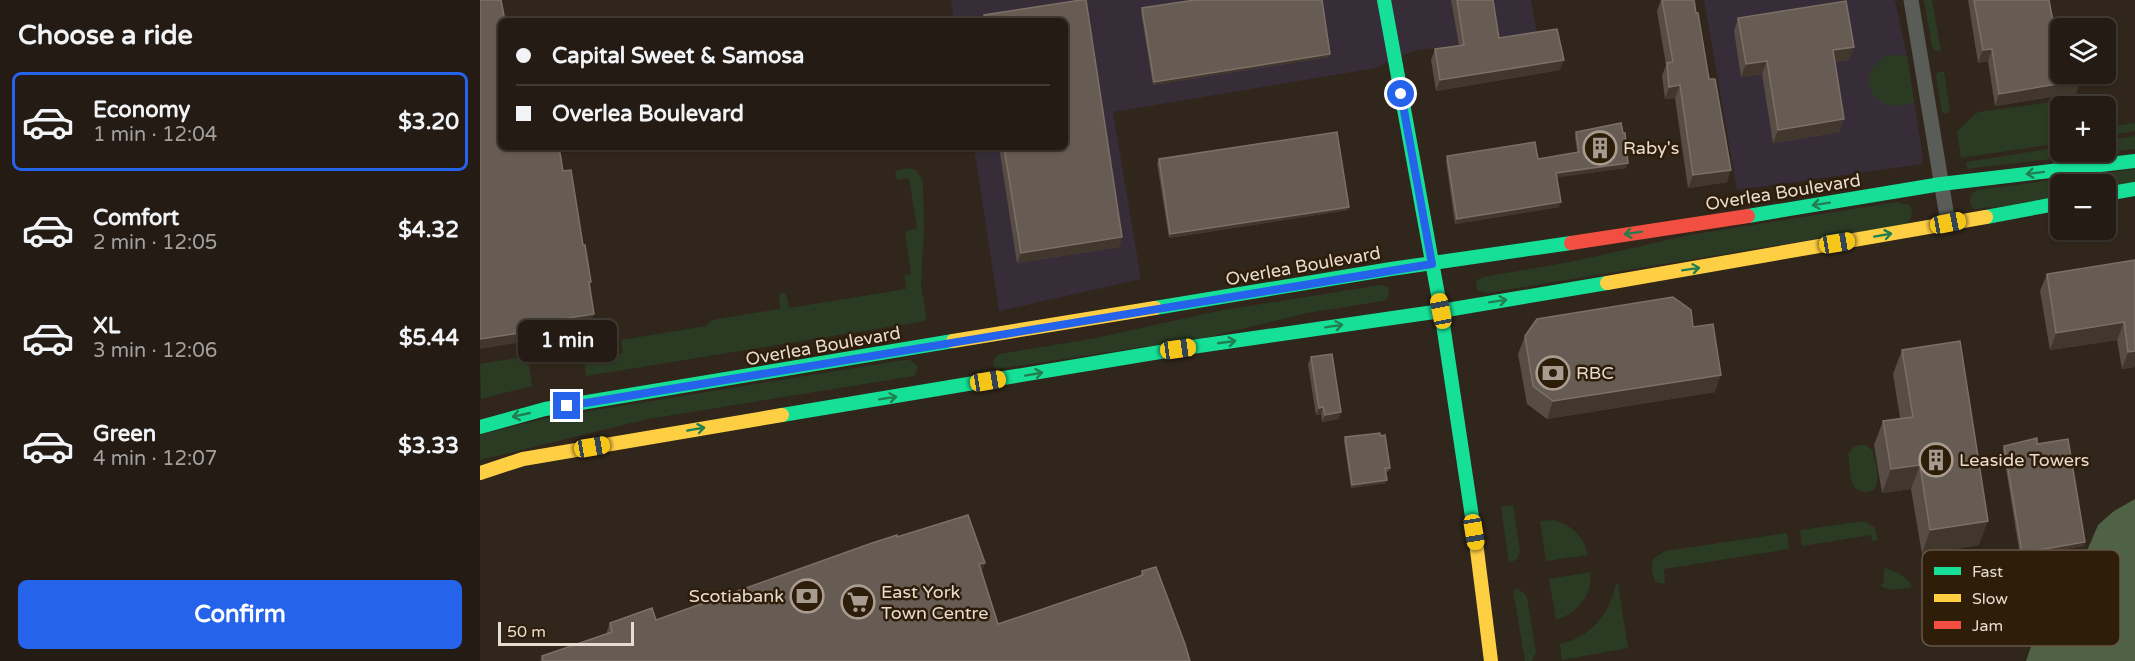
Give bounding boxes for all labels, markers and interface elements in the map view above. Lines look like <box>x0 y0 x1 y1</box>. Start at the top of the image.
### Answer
map controls <box>2050 18 2116 240</box>
button: layers <box>2050 18 2116 84</box>
text: Choose a ride <box>18 19 193 52</box>
text: Capital Sweet & Samosa <box>552 43 804 69</box>
route start <box>1387 80 1414 107</box>
icon: car <box>21 95 75 149</box>
button: + <box>2050 96 2116 162</box>
text: Economy <box>93 97 190 123</box>
text: Overlea Boulevard <box>552 101 744 127</box>
text: $3.20 <box>398 109 459 135</box>
text: 1 min · 12:04 <box>93 123 217 147</box>
building icon: Raby's <box>1582 130 1618 166</box>
place label: Raby's <box>1623 137 1679 159</box>
one-way arrow <box>2026 168 2046 179</box>
street label: Overlea Boulevard <box>1704 169 1862 215</box>
button: − <box>2050 174 2116 240</box>
one-way arrow <box>1812 198 1832 209</box>
icon: car <box>21 203 75 257</box>
text: Comfort <box>93 205 179 231</box>
car <box>1929 211 1967 235</box>
text: $4.32 <box>398 217 459 243</box>
one-way arrow <box>1623 228 1643 239</box>
one-way arrow <box>1872 229 1892 240</box>
text: 2 min · 12:05 <box>93 231 217 255</box>
car <box>1818 231 1856 255</box>
street label: Overlea Boulevard <box>1224 242 1382 290</box>
one-way arrow <box>1680 263 1700 274</box>
car <box>1429 292 1453 330</box>
one-way arrow <box>1488 295 1508 306</box>
icon: car <box>21 311 75 365</box>
text: XL <box>93 313 120 339</box>
callout: 1 min <box>518 319 616 361</box>
one-way arrow <box>1324 321 1344 332</box>
street label: Overlea Boulevard <box>744 322 902 370</box>
text: $5.44 <box>399 325 459 351</box>
text: 1 min <box>541 329 594 353</box>
one-way arrow <box>1217 337 1237 348</box>
car <box>1159 338 1197 360</box>
text: 3 min · 12:06 <box>93 339 217 363</box>
bank icon: RBC <box>1535 355 1571 391</box>
place label: RBC <box>1576 362 1614 384</box>
one-way arrow <box>1024 368 1043 379</box>
car <box>969 369 1007 393</box>
route end <box>553 392 580 419</box>
one-way arrow <box>878 392 898 403</box>
one-way arrow <box>512 409 531 421</box>
icon: car <box>21 419 75 473</box>
text: Green <box>93 421 156 447</box>
one-way arrow <box>686 423 705 434</box>
text: $3.33 <box>398 433 459 459</box>
car <box>573 435 611 459</box>
building icon: Leaside Towers <box>1918 442 1954 478</box>
text: 4 min · 12:07 <box>93 447 217 471</box>
place label: Leaside Towers <box>1959 449 2090 471</box>
car <box>1462 513 1486 551</box>
legend <box>1922 550 2120 646</box>
text: Fast <box>1972 562 2003 582</box>
bank icon: Scotiabank <box>789 578 825 614</box>
button: Confirm <box>18 580 462 649</box>
place label: East York Town Centre <box>881 581 988 624</box>
supermarket icon: East York Town Centre <box>840 584 876 620</box>
place label: Scotiabank <box>689 585 784 607</box>
text: Slow <box>1972 589 2008 609</box>
text: Jam <box>1972 616 2003 636</box>
scale bar <box>498 619 634 646</box>
text: 50 m <box>507 622 546 642</box>

